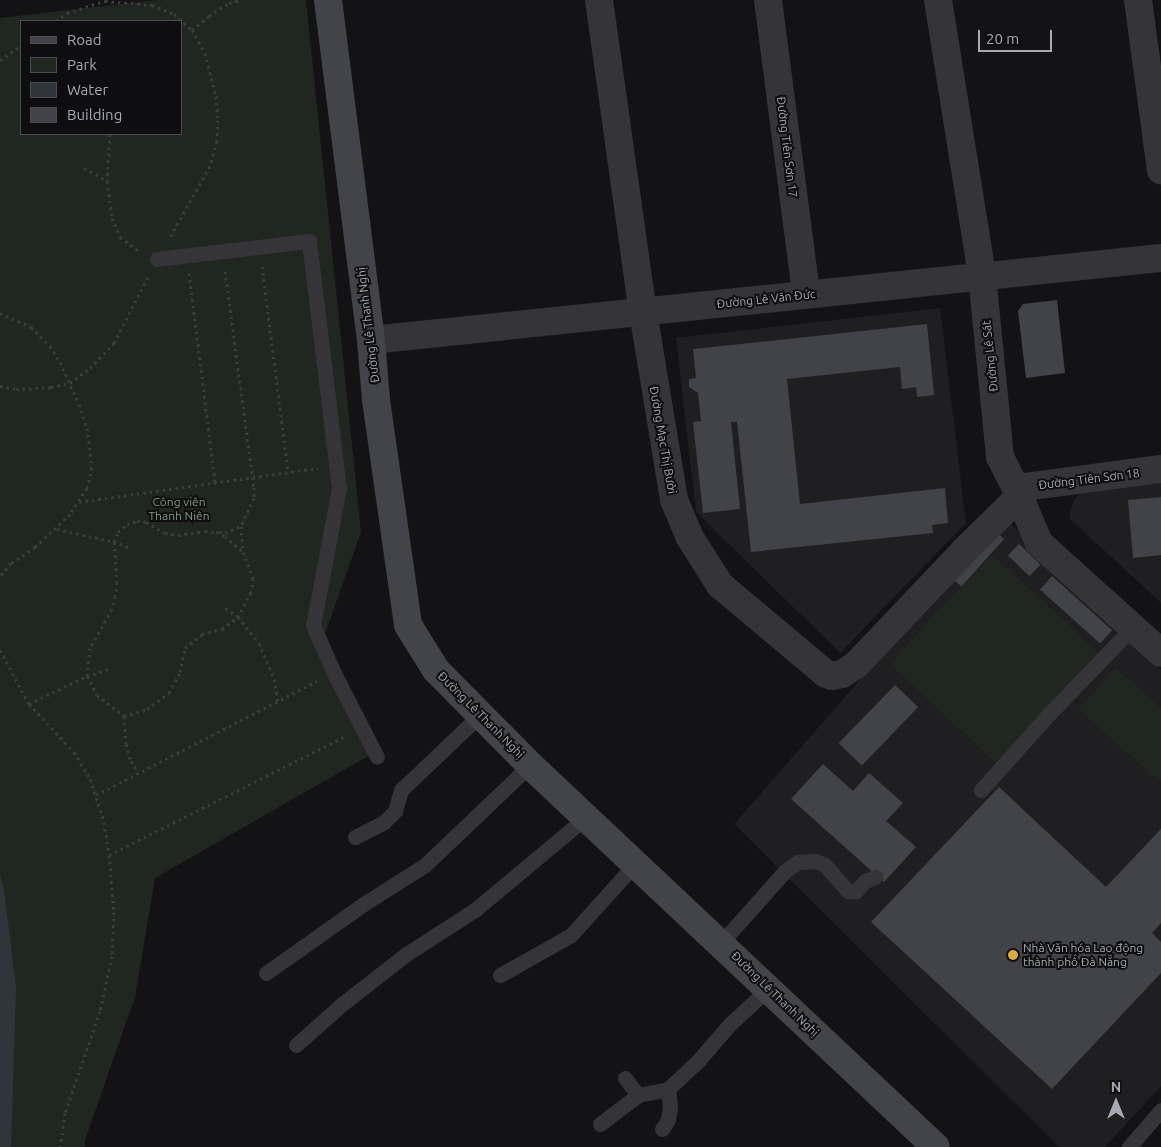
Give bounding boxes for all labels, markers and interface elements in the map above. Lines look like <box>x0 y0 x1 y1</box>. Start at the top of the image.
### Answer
legend <box>20 20 182 135</box>
scale bar <box>981 20 1055 52</box>
text: 20 m <box>986 30 1019 47</box>
text: Road <box>67 31 102 48</box>
text: Park <box>67 56 97 73</box>
text: Water <box>67 81 108 98</box>
street label: Đường Tiên Sơn 17 <box>774 96 800 198</box>
text: Building <box>67 106 122 123</box>
street label: Đường Lê Thanh Nghị <box>354 266 382 384</box>
street label: Đường Lê Văn Đức <box>716 287 816 311</box>
street label: Đường Lê Sát <box>979 319 1001 393</box>
street label: Đường Mạc Thị Bưởi <box>646 385 680 495</box>
street label: Đường Tiên Sơn 18 <box>1038 466 1140 492</box>
park label: Công viên Thanh Niên <box>148 495 210 523</box>
street label: Đường Lê Thanh Nghị <box>435 669 527 761</box>
place label: Nhà Văn hóa Lao động thành phố Đà Nẵng <box>1023 941 1143 969</box>
street label: Đường Lê Thanh Nghị <box>728 948 822 1040</box>
marker: Nhà Văn hóa Lao động thành phố Đà Nẵng <box>1007 949 1019 961</box>
north arrow <box>1091 1077 1141 1127</box>
text: N <box>1111 1079 1121 1095</box>

